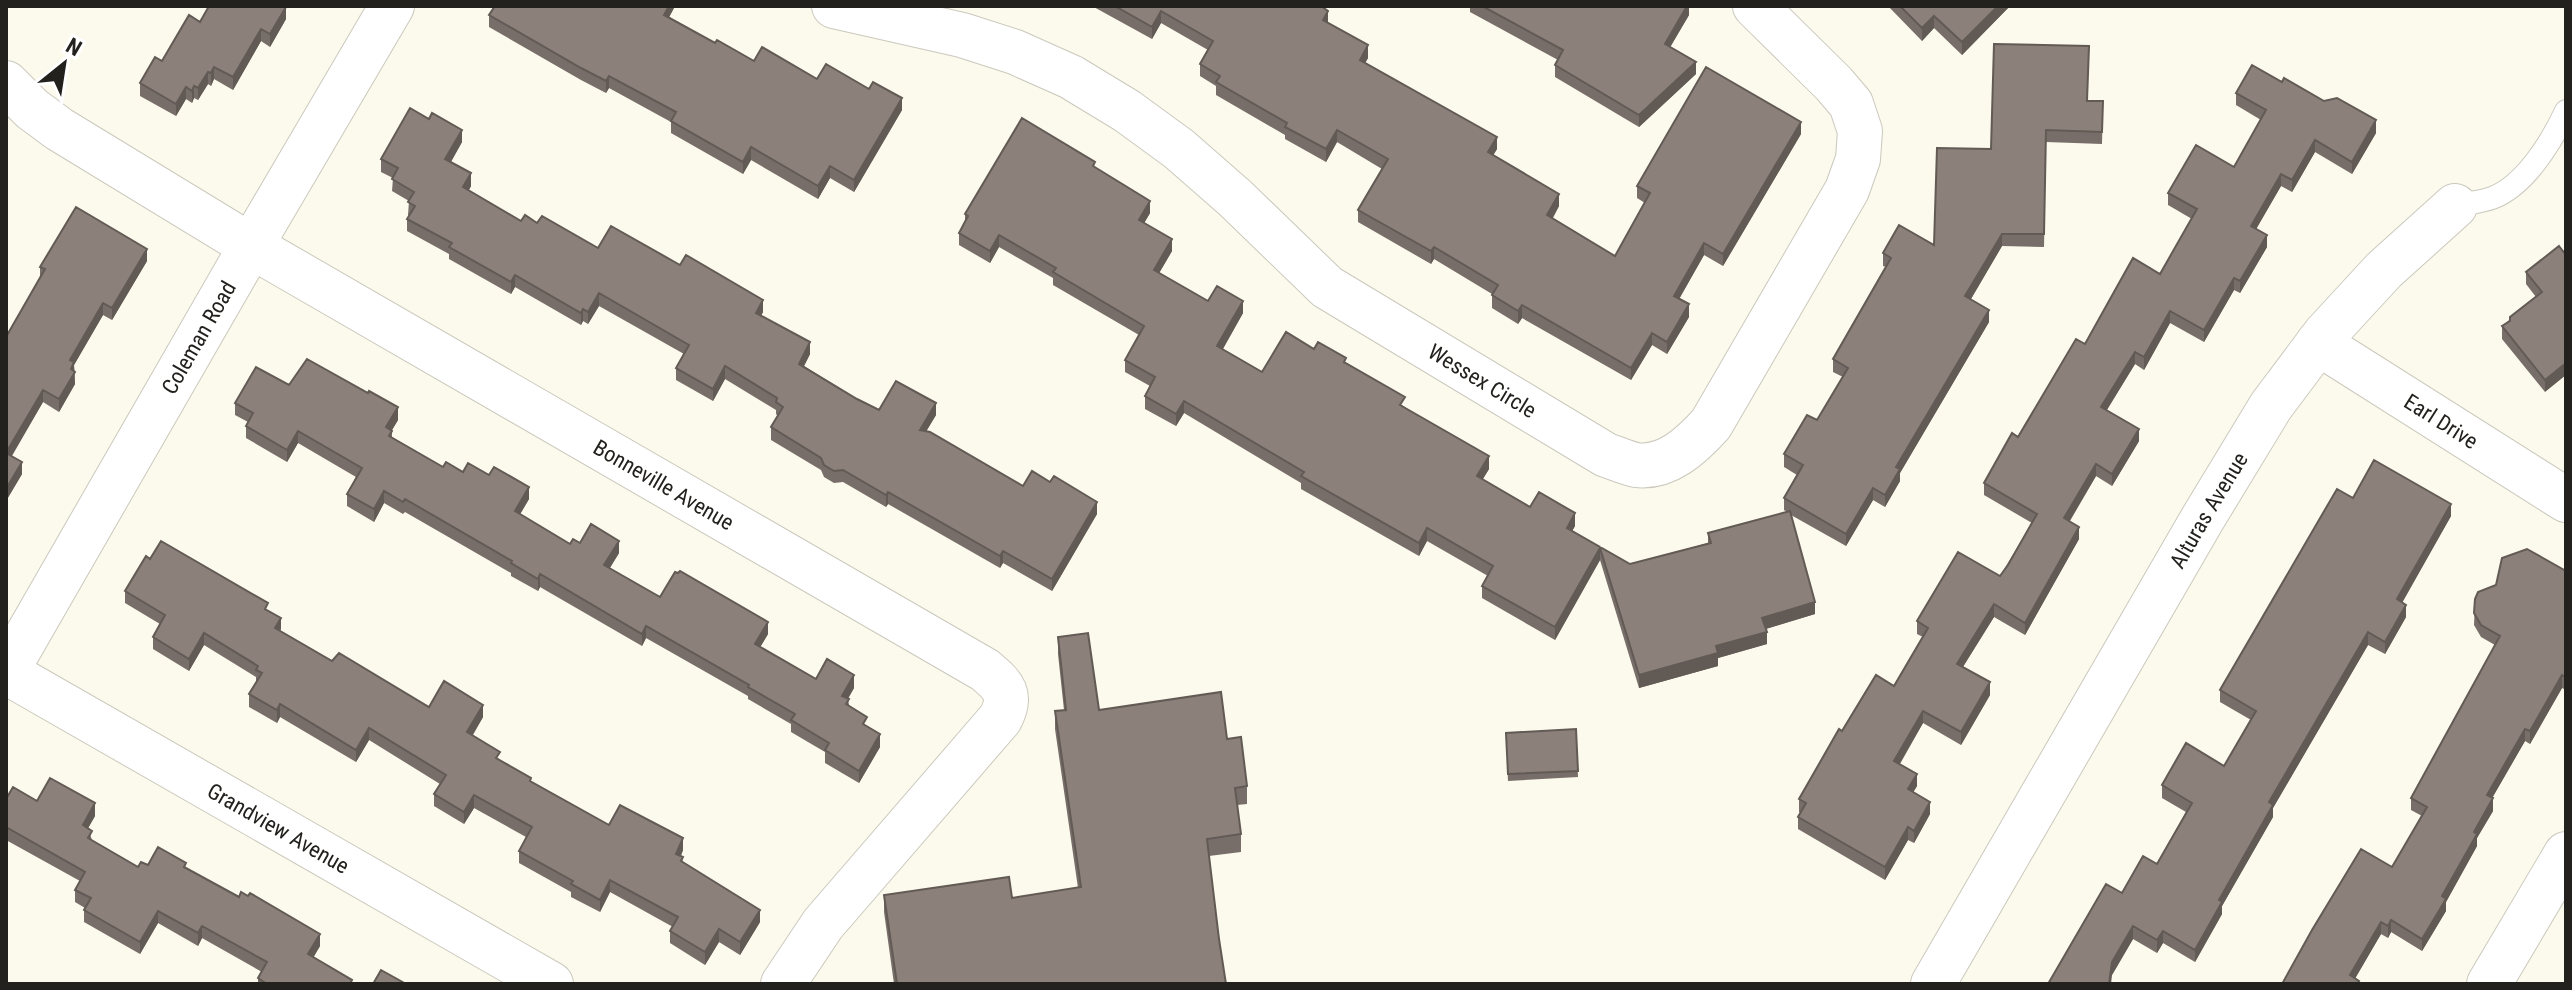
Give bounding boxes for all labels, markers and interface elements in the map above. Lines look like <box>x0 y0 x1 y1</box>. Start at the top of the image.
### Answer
north arrow <box>24 24 104 104</box>
text: N <box>62 33 86 61</box>
street label: Coleman Road <box>156 277 241 398</box>
street label: Wessex Circle <box>1424 339 1541 423</box>
street label: Earl Drive <box>2400 389 2483 454</box>
street label: Bonneville Avenue <box>589 434 738 535</box>
street label: Alturas Avenue <box>2164 448 2252 572</box>
street label: Grandview Avenue <box>203 778 354 878</box>

